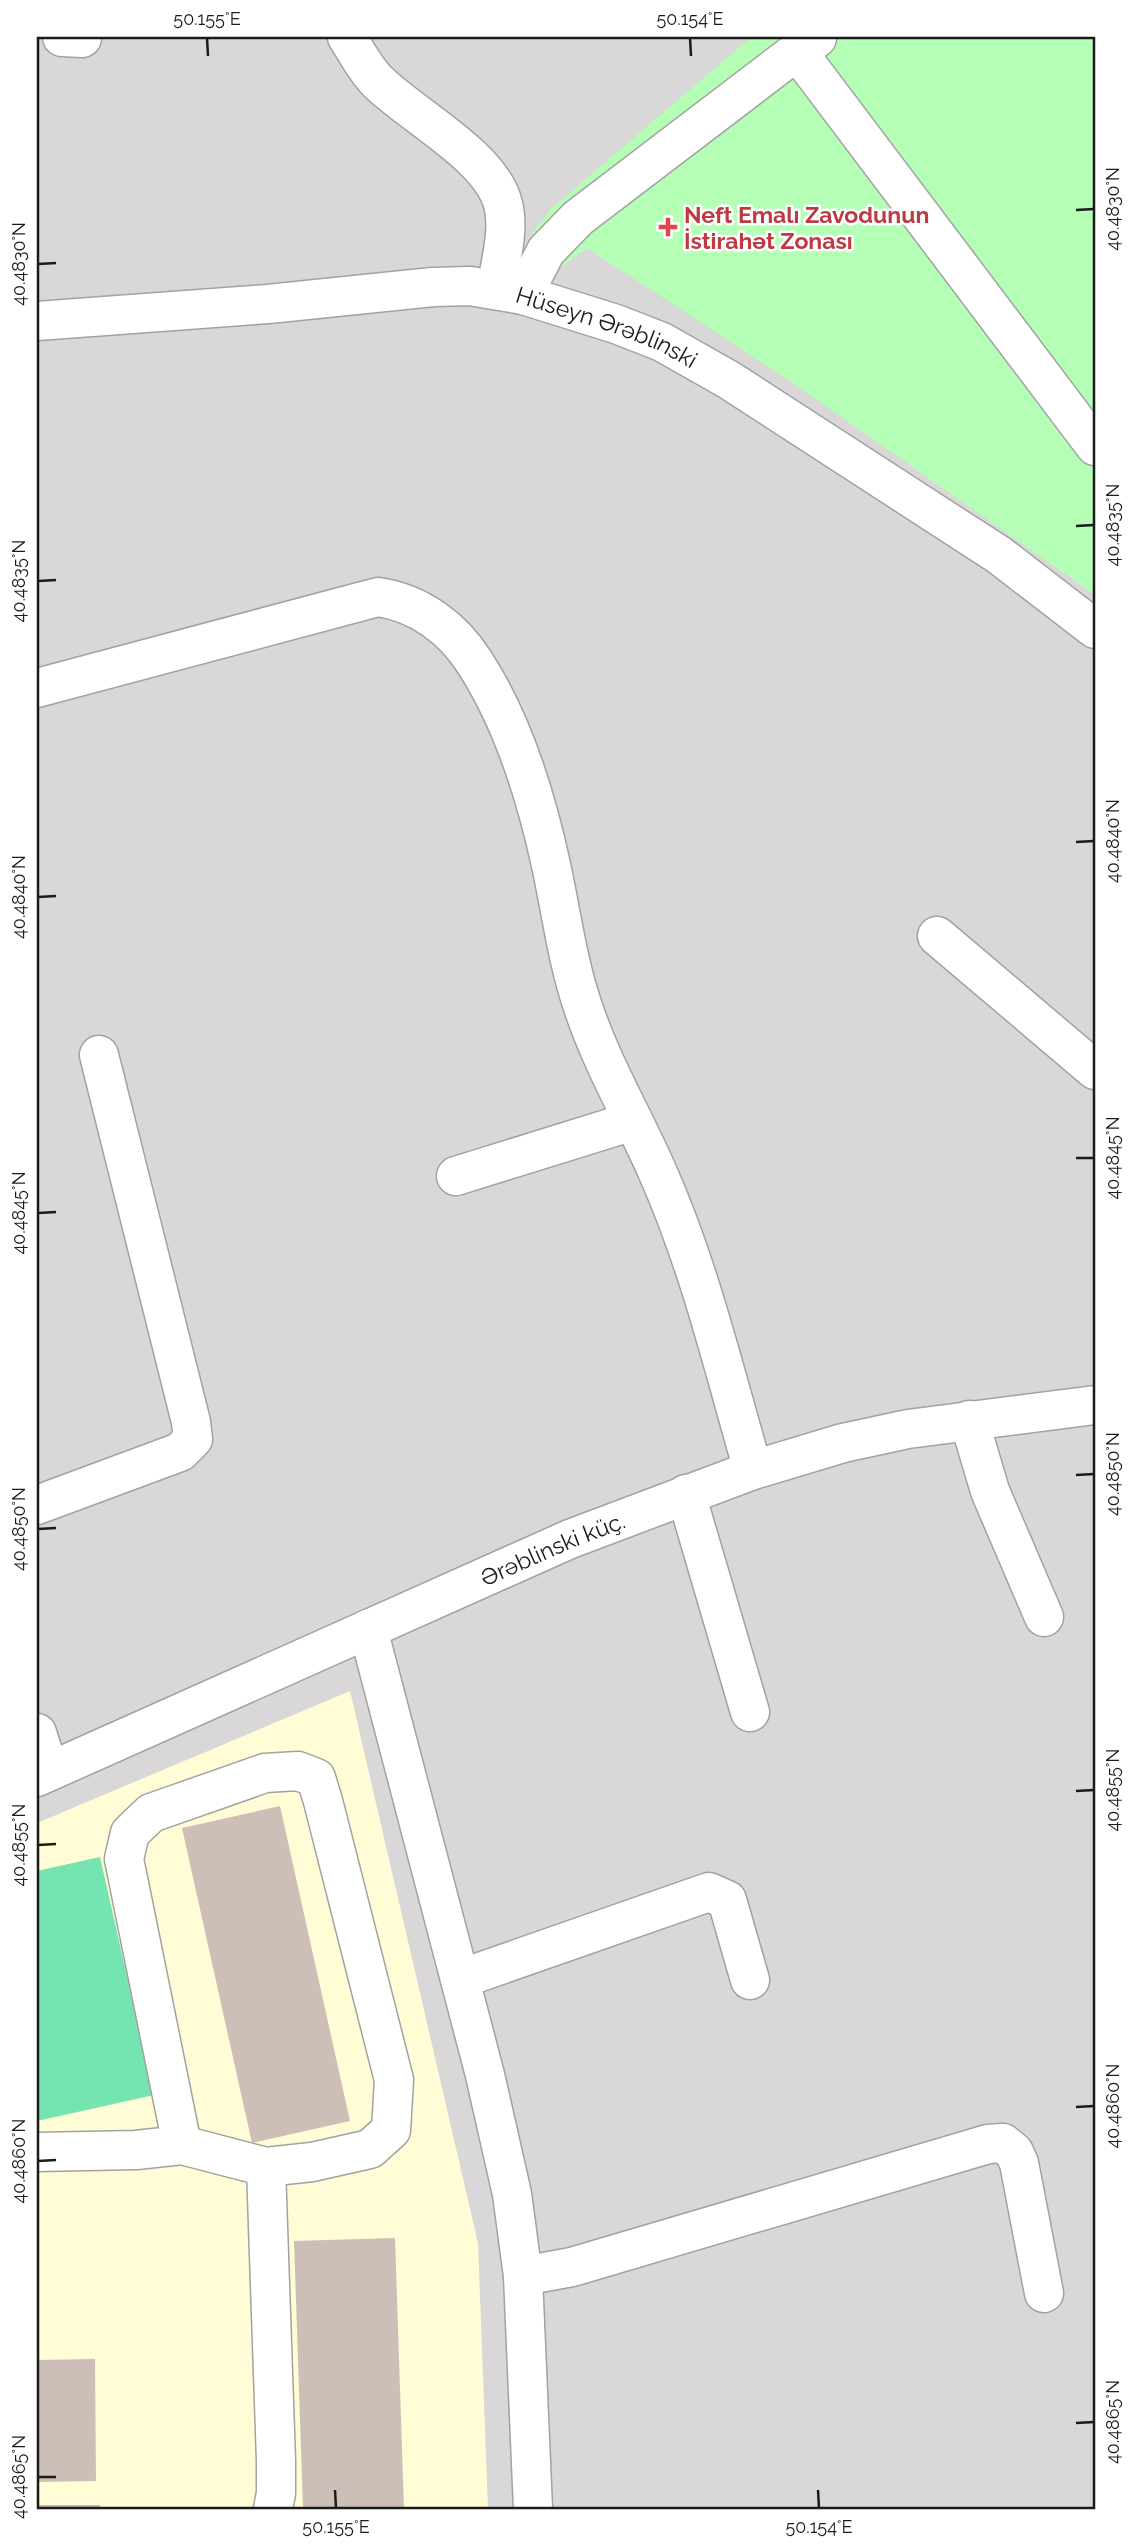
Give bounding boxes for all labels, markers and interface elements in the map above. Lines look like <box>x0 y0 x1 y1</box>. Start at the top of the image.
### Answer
text: 50.155°E <box>173 8 241 29</box>
text: 50.154°E <box>656 8 724 29</box>
text: 40.4830°N <box>1102 167 1123 251</box>
place label: Neft Emalı Zavodunun İstirahət Zonası <box>684 201 929 254</box>
marker: Neft Emalı Zavodunun İstirahət Zonası <box>658 217 678 237</box>
text: 40.4830°N <box>8 222 29 306</box>
street label: Hüseyn Ərəblinski <box>513 280 703 373</box>
text: 40.4835°N <box>1102 484 1123 566</box>
text: 40.4835°N <box>8 540 29 622</box>
text: 40.4840°N <box>1102 799 1123 883</box>
text: 40.4840°N <box>8 855 29 939</box>
text: 40.4845°N <box>1102 1116 1123 1200</box>
text: 40.4845°N <box>8 1171 29 1255</box>
text: 40.4850°N <box>1102 1432 1123 1516</box>
text: 40.4850°N <box>8 1487 29 1571</box>
street label: Ərəblinski küç. <box>476 1506 628 1591</box>
text: 40.4855°N <box>1102 1748 1123 1832</box>
text: 40.4855°N <box>8 1803 29 1887</box>
text: 40.4860°N <box>1102 2064 1123 2148</box>
text: 40.4860°N <box>8 2119 29 2203</box>
text: 40.4865°N <box>1102 2380 1123 2464</box>
text: 40.4865°N <box>8 2435 29 2519</box>
text: 50.155°E <box>302 2516 370 2537</box>
text: 50.154°E <box>785 2516 853 2537</box>

